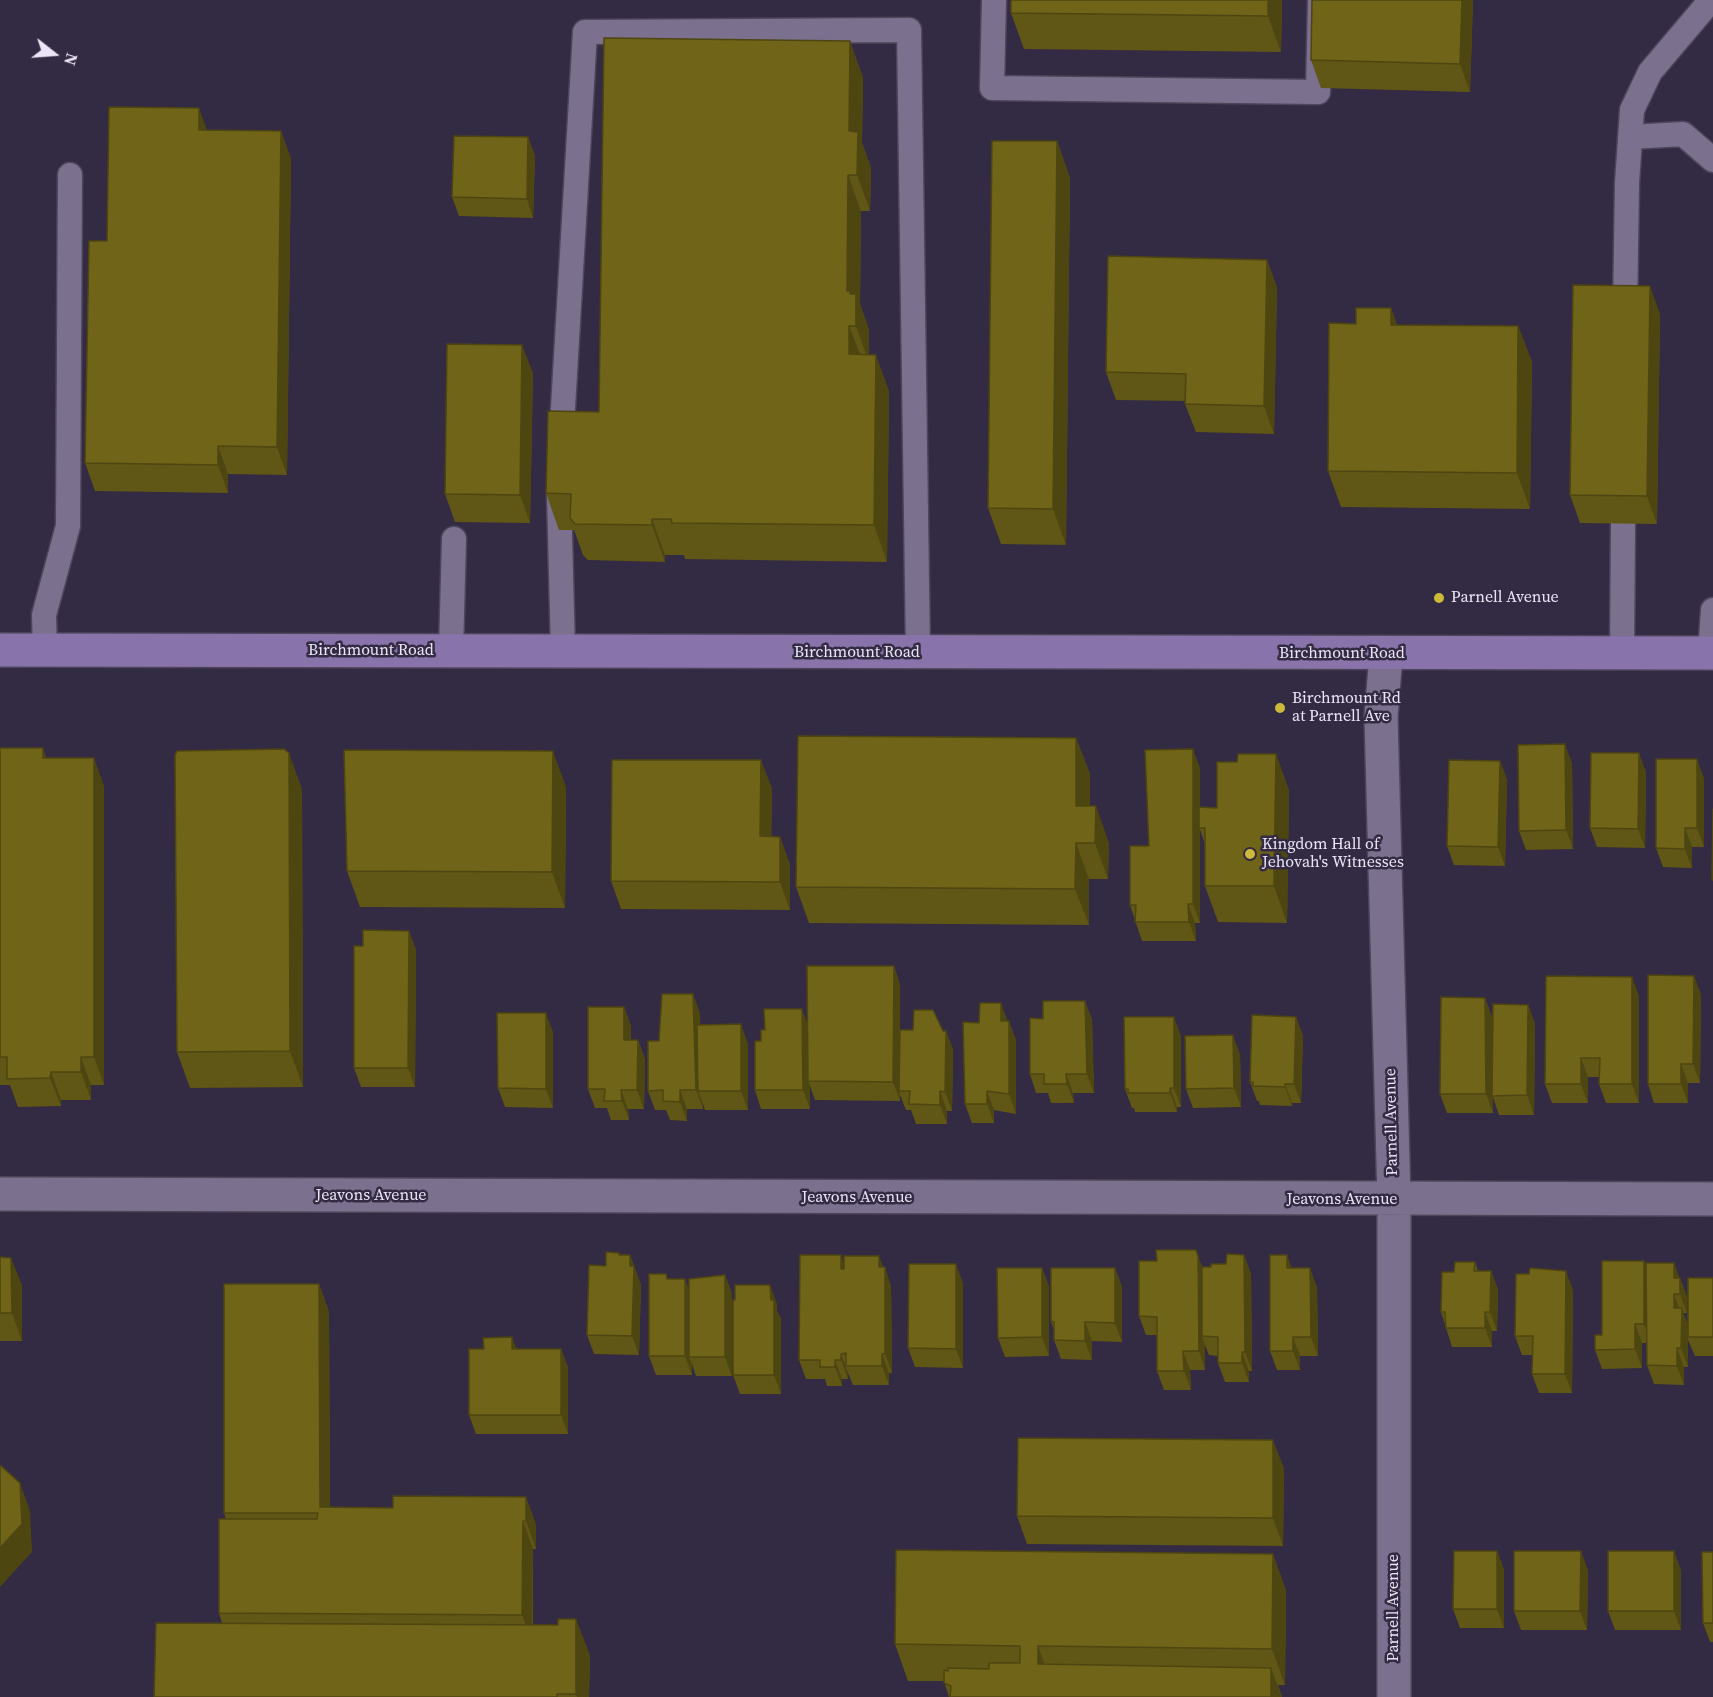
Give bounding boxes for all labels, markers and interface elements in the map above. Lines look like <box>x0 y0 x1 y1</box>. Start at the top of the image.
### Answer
north arrow <box>24 24 84 84</box>
text: N <box>59 50 83 68</box>
place label: Parnell Avenue <box>1451 588 1559 608</box>
marker: Parnell Avenue <box>1432 591 1446 605</box>
street label: Birchmount Road <box>308 641 434 661</box>
street label: Birchmount Road <box>794 643 920 663</box>
street label: Birchmount Road <box>1279 644 1405 664</box>
place label: Birchmount Rd at Parnell Ave <box>1292 689 1401 727</box>
marker: Birchmount Rd at Parnell Ave <box>1273 701 1287 715</box>
place label: Kingdom Hall of Jehovah's Witnesses <box>1262 835 1404 873</box>
marker: Kingdom Hall of Jehovah's Witnesses <box>1243 847 1257 861</box>
street label: Parnell Avenue <box>1381 1068 1403 1176</box>
street label: Jeavons Avenue <box>316 1186 426 1206</box>
street label: Jeavons Avenue <box>802 1188 912 1208</box>
street label: Jeavons Avenue <box>1287 1190 1397 1210</box>
street label: Parnell Avenue <box>1384 1554 1404 1662</box>

